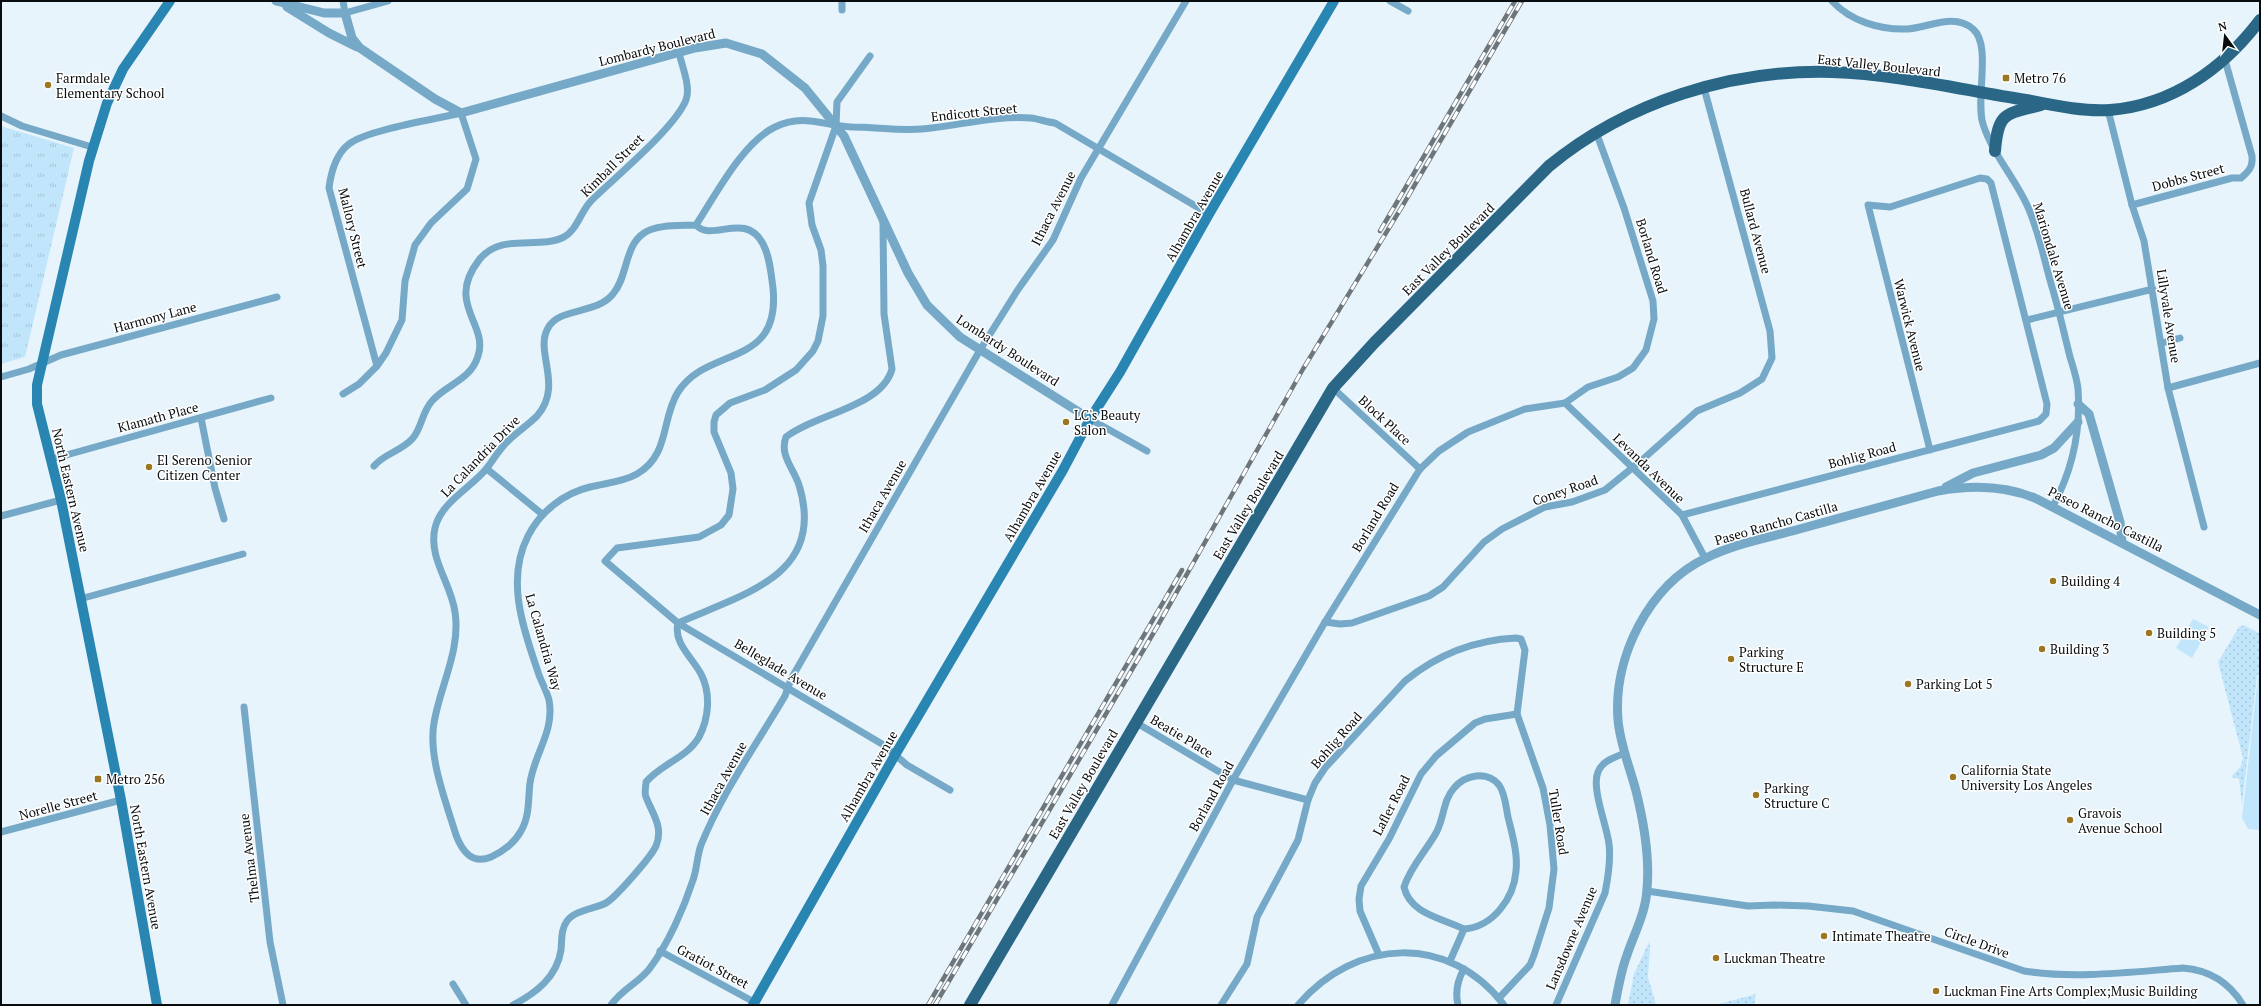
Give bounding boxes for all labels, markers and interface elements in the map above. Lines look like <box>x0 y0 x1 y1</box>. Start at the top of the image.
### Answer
north arrow <box>2205 16 2245 56</box>
text: N <box>2217 18 2229 34</box>
street label: Lombardy Boulevard <box>597 24 717 70</box>
street label: East Valley Boulevard <box>1816 50 1942 80</box>
place label: Farmdale Elementary School <box>56 69 165 102</box>
place label: Metro 76 <box>2014 69 2066 87</box>
marker: Metro 76 <box>2001 73 2011 83</box>
marker: Farmdale Elementary School <box>43 80 53 90</box>
street label: Endicott Street <box>930 98 1018 125</box>
street label: Kimball Street <box>576 129 648 201</box>
street label: Dobbs Street <box>2150 159 2226 195</box>
street label: Alhambra Avenue <box>1161 167 1227 265</box>
street label: Ithaca Avenue <box>1026 168 1080 248</box>
street label: Mallory Street <box>334 186 372 270</box>
street label: Bullard Avenue <box>1736 186 1776 276</box>
street label: East Valley Boulevard <box>1398 199 1498 299</box>
street label: Mariondale Avenue <box>2029 200 2079 312</box>
street label: Borland Road <box>1632 216 1672 296</box>
street label: Lillyvale Avenue <box>2153 268 2185 364</box>
street label: Warwick Avenue <box>1890 277 1930 373</box>
street label: Harmony Lane <box>112 297 198 337</box>
street label: Lombardy Boulevard <box>953 310 1063 390</box>
street label: Block Place <box>1355 391 1415 449</box>
street label: Klamath Place <box>116 398 200 436</box>
place label: LC's Beauty Salon <box>1074 406 1141 439</box>
street label: La Calandria Drive <box>436 411 524 501</box>
marker: LC's Beauty Salon <box>1061 417 1071 427</box>
street label: North Eastern Avenue <box>48 426 94 554</box>
street label: Levanda Avenue <box>1609 429 1689 507</box>
street label: Bohlig Road <box>1826 437 1898 473</box>
street label: Alhambra Avenue <box>999 447 1065 545</box>
street label: East Valley Boulevard <box>1208 447 1288 563</box>
place label: El Sereno Senior Citizen Center <box>157 451 252 484</box>
street label: Ithaca Avenue <box>854 456 910 536</box>
marker: El Sereno Senior Citizen Center <box>144 462 154 472</box>
street label: Coney Road <box>1530 470 1600 510</box>
street label: Borland Road <box>1347 479 1403 555</box>
street label: Paseo Rancho Castilla <box>2045 482 2167 556</box>
street label: Paseo Rancho Castilla <box>1712 497 1840 549</box>
place label: Building 4 <box>2061 572 2120 590</box>
marker: Building 4 <box>2048 576 2058 586</box>
street label: La Calandria Way <box>522 591 567 693</box>
place label: Building 5 <box>2157 624 2216 642</box>
marker: Building 5 <box>2144 628 2154 638</box>
street label: Belleglade Avenue <box>731 634 831 704</box>
place label: Building 3 <box>2050 640 2109 658</box>
place label: Parking Structure E <box>1739 643 1804 676</box>
marker: Building 3 <box>2037 644 2047 654</box>
marker: Parking Structure E <box>1726 654 1736 664</box>
place label: Parking Lot 5 <box>1916 675 1993 693</box>
marker: Parking Lot 5 <box>1903 679 1913 689</box>
street label: Bohlig Road <box>1306 708 1366 772</box>
street label: Beatie Place <box>1147 710 1217 762</box>
street label: East Valley Boulevard <box>1044 726 1122 842</box>
street label: Alhambra Avenue <box>835 727 901 825</box>
street label: Ithaca Avenue <box>695 738 751 818</box>
street label: Borland Road <box>1184 758 1238 834</box>
place label: California State University Los Angeles <box>1961 761 2092 794</box>
place label: Metro 256 <box>106 770 165 788</box>
street label: Lafler Road <box>1368 772 1414 838</box>
marker: California State University Los Angeles <box>1948 772 1958 782</box>
marker: Metro 256 <box>93 774 103 784</box>
place label: Parking Structure C <box>1764 779 1830 812</box>
street label: Norelle Street <box>17 786 99 824</box>
street label: Tuller Road <box>1545 788 1573 856</box>
marker: Parking Structure C <box>1751 790 1761 800</box>
street label: North Eastern Avenue <box>126 803 166 931</box>
place label: Gravois Avenue School <box>2078 804 2163 837</box>
street label: Thelma Avenue <box>235 813 263 903</box>
marker: Gravois Avenue School <box>2065 815 2075 825</box>
street label: Lansdowne Avenue <box>1541 884 1601 992</box>
street label: Circle Drive <box>1942 922 2012 962</box>
place label: Intimate Theatre <box>1832 927 1930 945</box>
marker: Intimate Theatre <box>1819 931 1829 941</box>
street label: Gratiot Street <box>674 940 752 993</box>
place label: Luckman Theatre <box>1724 949 1825 967</box>
marker: Luckman Theatre <box>1711 953 1721 963</box>
place label: Luckman Fine Arts Complex;Music Building <box>1944 982 2197 1000</box>
marker: Luckman Fine Arts Complex;Music Building <box>1931 986 1941 996</box>

